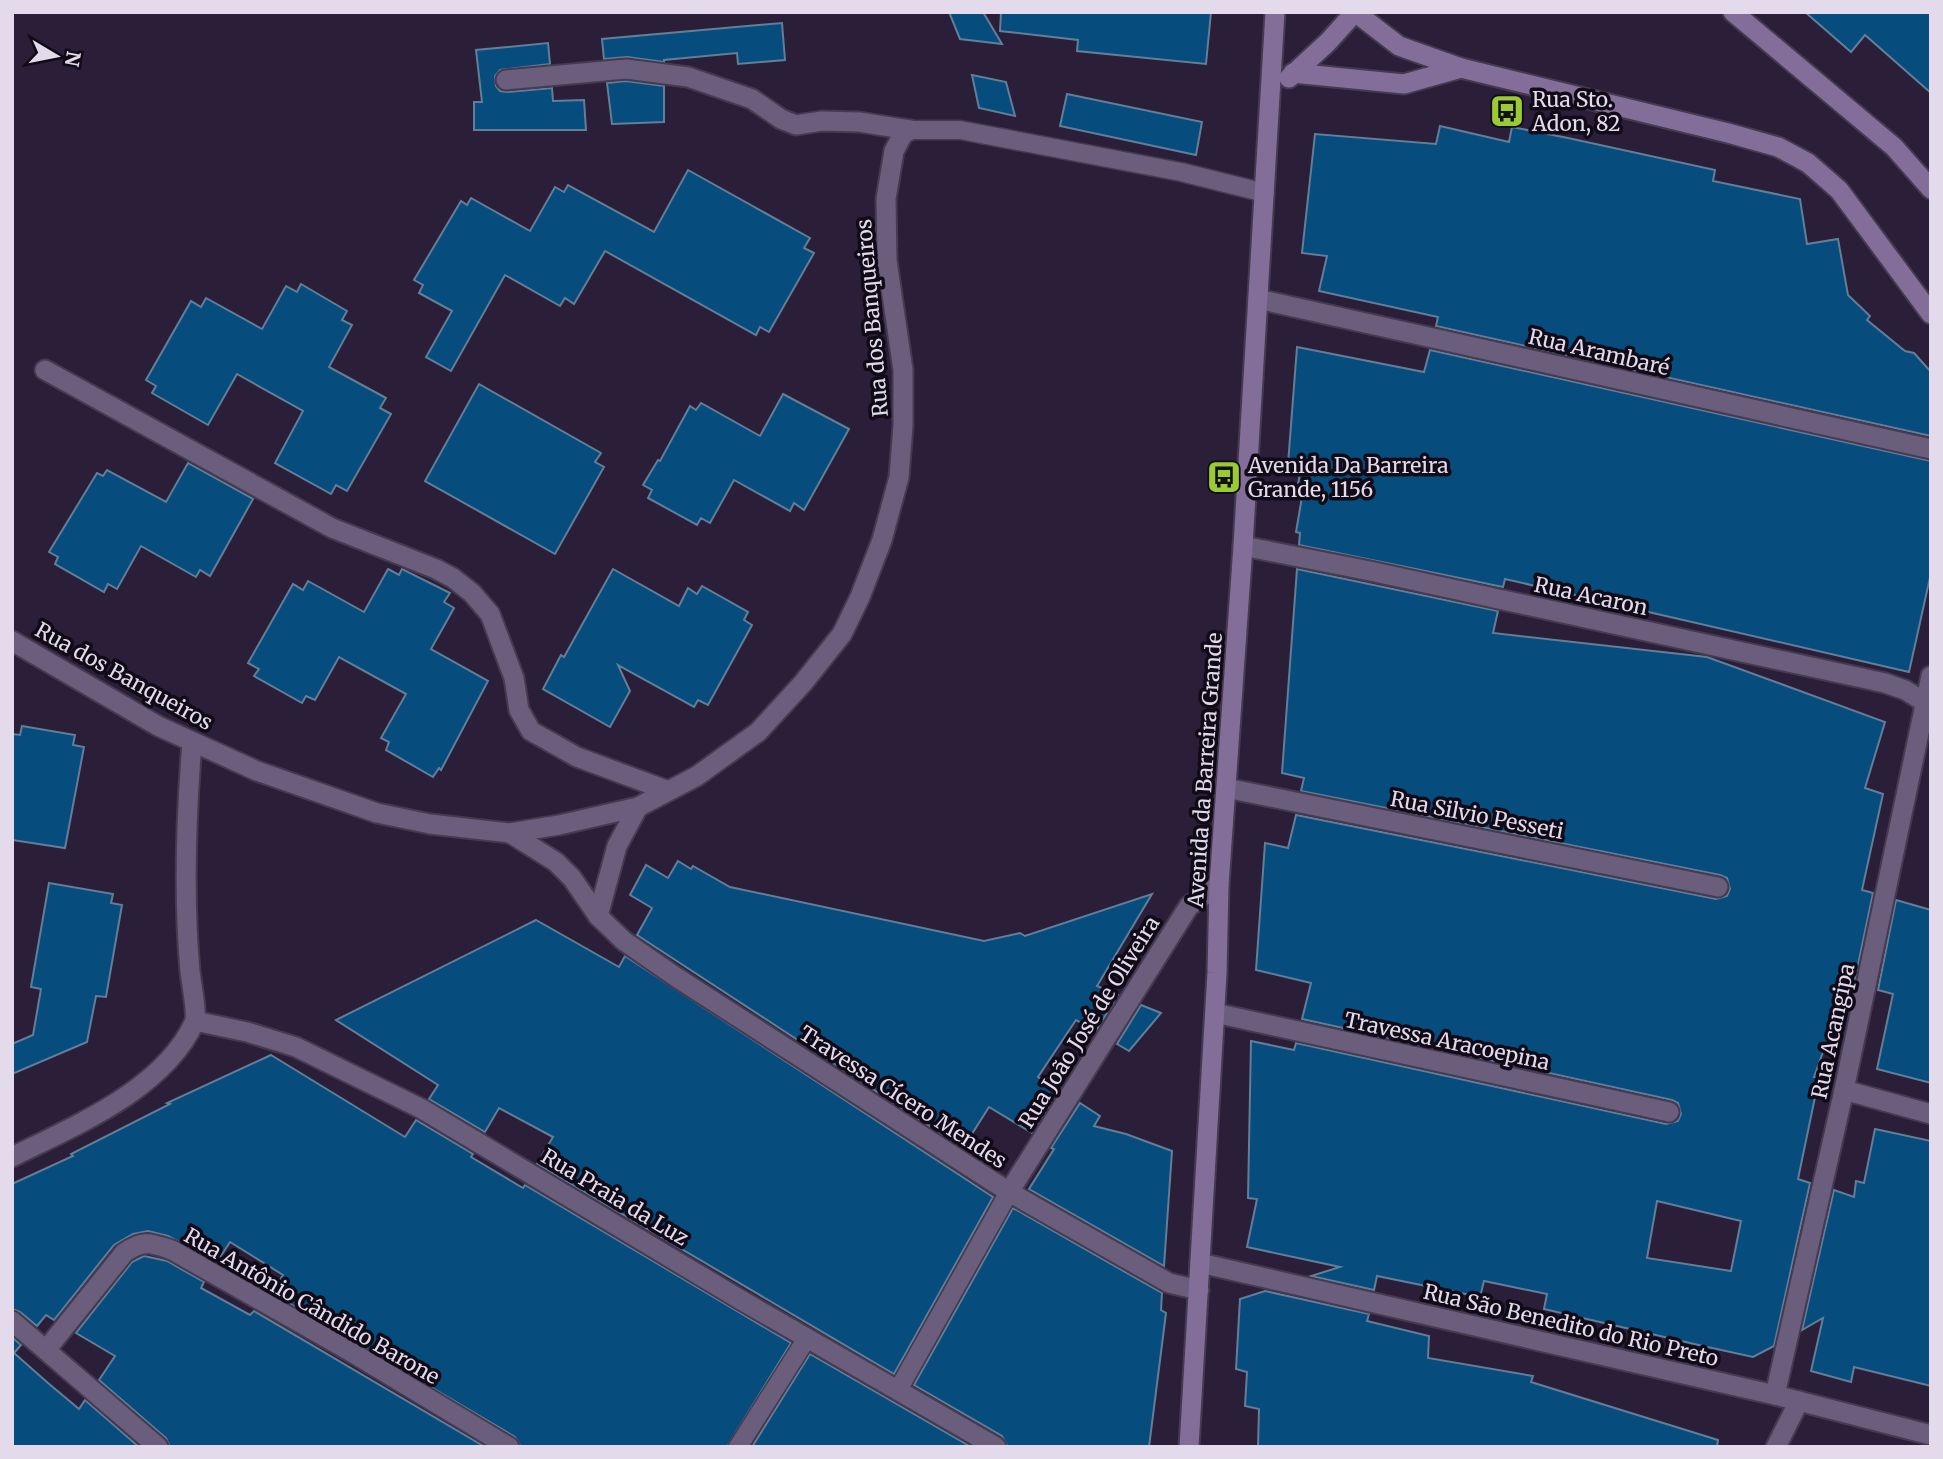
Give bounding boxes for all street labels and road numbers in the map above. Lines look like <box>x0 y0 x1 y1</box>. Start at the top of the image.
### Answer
street label: Rua dos Banqueiros <box>850 218 894 418</box>
street label: Rua Arambaré <box>1526 323 1672 381</box>
street label: Rua Acaron <box>1532 571 1650 621</box>
street label: Rua dos Banqueiros <box>31 616 217 736</box>
street label: Avenida da Barreira Grande <box>1182 632 1228 909</box>
street label: Rua Silvio Pesseti <box>1388 785 1566 845</box>
street label: Rua João José de Oliveira <box>1013 911 1165 1133</box>
street label: Rua Acangipa <box>1805 961 1861 1101</box>
street label: Travessa Aracoepina <box>1342 1006 1552 1076</box>
street label: Travessa Cícero Mendes <box>794 1020 1012 1174</box>
street label: Rua Praia da Luz <box>536 1142 694 1252</box>
street label: Rua Antônio Cândido Barone <box>180 1222 445 1390</box>
street label: Rua São Benedito do Rio Preto <box>1421 1278 1721 1372</box>

